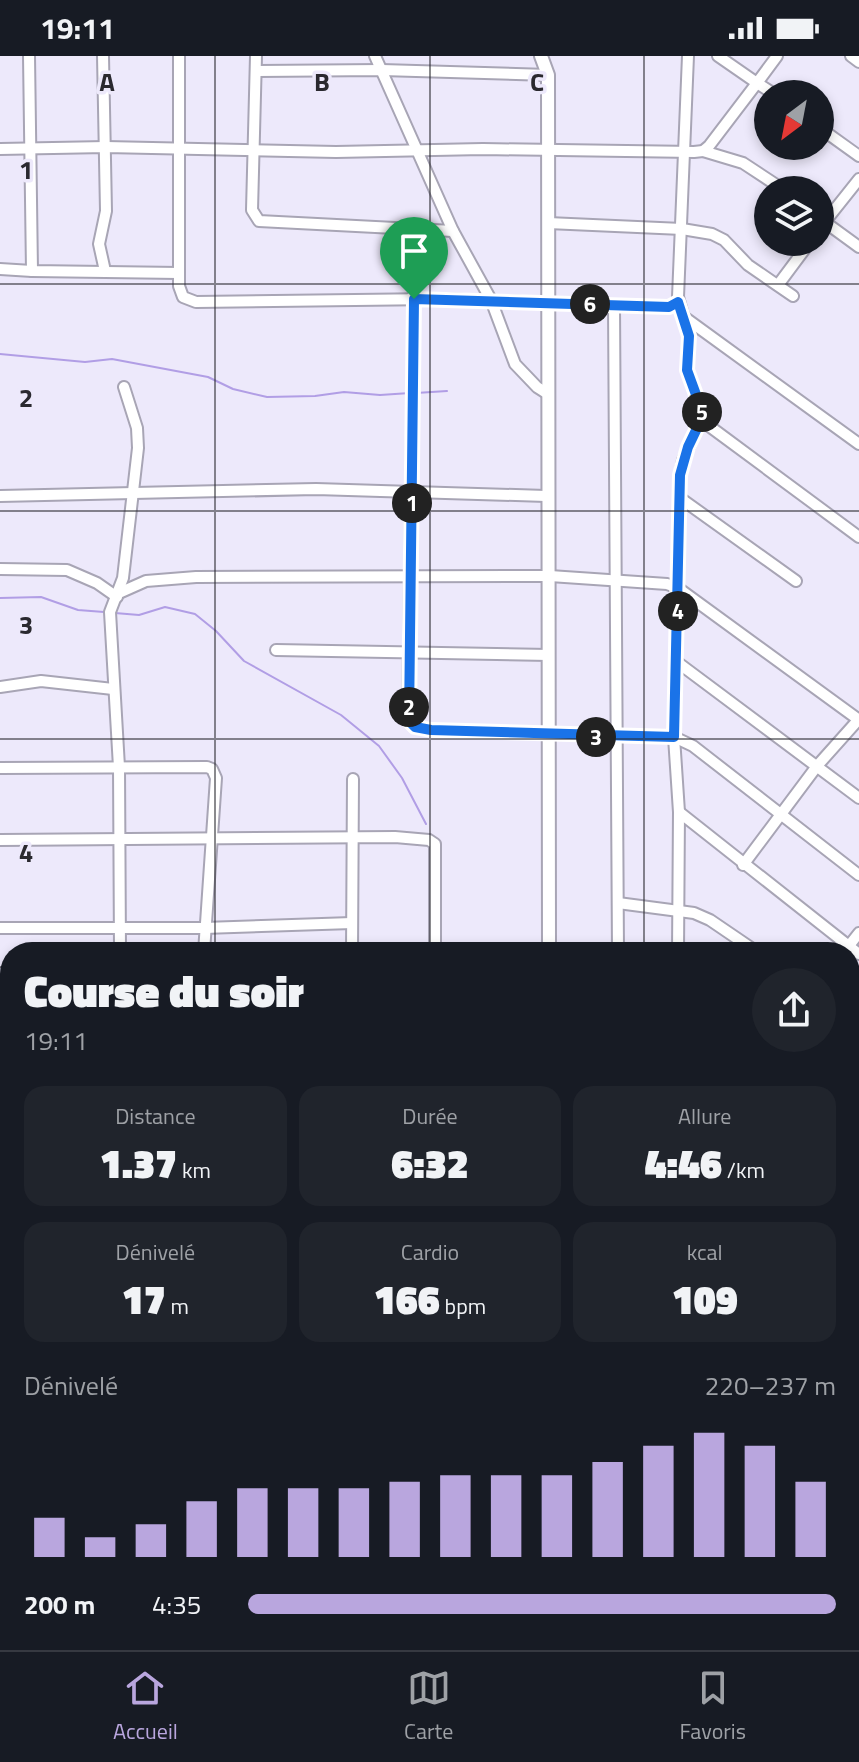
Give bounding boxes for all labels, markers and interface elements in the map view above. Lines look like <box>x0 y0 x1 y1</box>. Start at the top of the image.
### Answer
text: 19:11 <box>40 5 115 51</box>
text: A <box>99 62 115 101</box>
text: B <box>314 62 330 101</box>
text: C <box>530 62 544 101</box>
north arrow <box>754 80 834 160</box>
map controls <box>754 80 834 256</box>
text: 1 <box>19 150 33 189</box>
button: layers <box>754 176 834 256</box>
pin <box>380 217 448 299</box>
icon: arrive <box>392 229 436 273</box>
pin: 6 <box>570 284 610 324</box>
text: 6 <box>584 287 596 321</box>
text: 2 <box>19 378 33 417</box>
pin: 5 <box>682 392 722 432</box>
text: 5 <box>696 395 708 429</box>
pin: 1 <box>392 483 432 523</box>
text: 1 <box>406 486 418 520</box>
pin: 4 <box>658 591 698 631</box>
text: 4 <box>672 594 684 628</box>
text: 3 <box>19 605 33 644</box>
pin: 2 <box>389 687 429 727</box>
text: 2 <box>403 690 415 724</box>
pin: 3 <box>576 717 616 757</box>
text: 3 <box>590 720 602 754</box>
text: 4 <box>19 833 33 872</box>
text: Course du soir <box>24 957 304 1024</box>
button: share <box>752 968 836 1052</box>
text: 19:11 <box>24 1021 88 1060</box>
text: Distance <box>115 1099 196 1133</box>
text: Durée <box>402 1099 458 1133</box>
text: Allure <box>678 1099 731 1133</box>
text: 1.37 <box>100 1133 177 1194</box>
text: 6:32 <box>391 1133 469 1194</box>
text: 4:46 <box>644 1133 722 1194</box>
text: km <box>177 1153 211 1187</box>
text: /km <box>722 1153 765 1187</box>
text: Dénivelé <box>116 1235 195 1269</box>
text: Cardio <box>401 1235 459 1269</box>
text: kcal <box>687 1235 723 1269</box>
text: 17 <box>122 1269 166 1330</box>
text: 166 <box>374 1269 440 1330</box>
text: 109 <box>672 1269 738 1330</box>
text: m <box>166 1289 189 1323</box>
text: bpm <box>440 1289 486 1323</box>
text: Dénivelé <box>24 1366 118 1405</box>
text: 220–237 m <box>705 1366 836 1405</box>
text: 200 m <box>24 1585 95 1624</box>
text: 4:35 <box>152 1585 201 1624</box>
tab: Accueil <box>113 1666 178 1748</box>
tab: Carte <box>404 1666 453 1748</box>
tab: Favoris <box>679 1666 746 1748</box>

